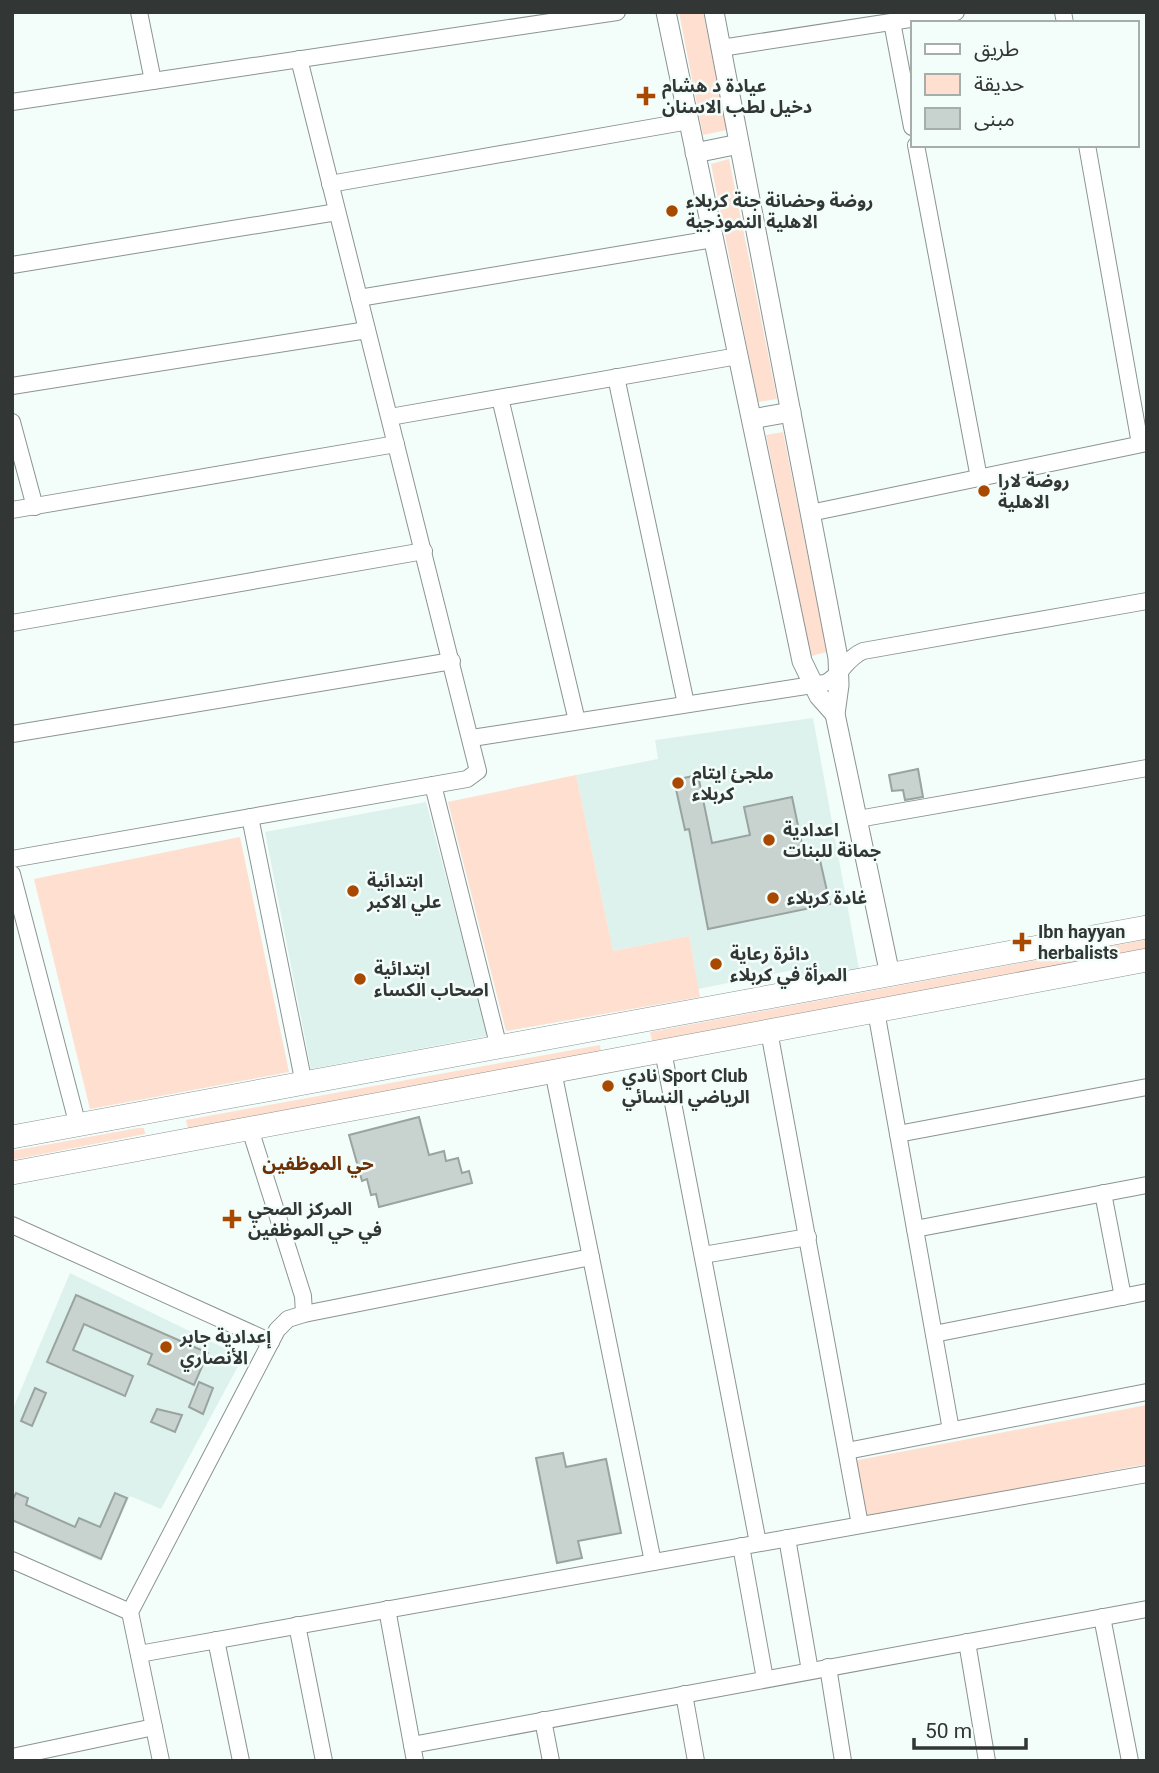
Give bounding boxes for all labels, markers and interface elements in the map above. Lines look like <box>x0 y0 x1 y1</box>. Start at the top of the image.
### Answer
legend <box>911 21 1138 147</box>
text: طريق <box>974 37 1019 62</box>
text: حديقة <box>974 72 1024 96</box>
place label: عيادة د هشام دخيل لطب الاسنان <box>662 75 812 117</box>
marker: عيادة د هشام دخيل لطب الاسنان <box>636 86 656 106</box>
text: مبنى <box>974 107 1015 131</box>
place label: روضة وحضانة جنة كربلاء الاهلية النموذجية <box>686 190 873 232</box>
marker: روضة وحضانة جنة كربلاء الاهلية النموذجية <box>664 203 680 219</box>
place label: روضة لارا الاهلية <box>998 470 1070 512</box>
marker: روضة لارا الاهلية <box>976 483 992 499</box>
place label: ملجئ ايتام كربلاء <box>692 762 774 805</box>
marker: ملجئ ايتام كربلاء <box>670 775 686 791</box>
place label: اعدادية جمانة للبنات <box>783 819 881 861</box>
marker: اعدادية جمانة للبنات <box>761 832 777 848</box>
place label: ابتدائية علي الاكبر <box>366 870 442 916</box>
marker: ابتدائية علي الاكبر <box>345 883 361 899</box>
place label: غادة كربلاء <box>787 887 867 909</box>
marker: غادة كربلاء <box>765 890 781 906</box>
place label: Ibn hayyan herbalists <box>1038 921 1125 963</box>
marker: Ibn hayyan herbalists <box>1012 932 1032 952</box>
place label: دائرة رعاية المرأة في كربلاء <box>730 943 847 989</box>
marker: دائرة رعاية المرأة في كربلاء <box>708 956 724 972</box>
place label: ابتدائية اصحاب الكساء <box>374 958 489 1000</box>
marker: ابتدائية اصحاب الكساء <box>352 971 368 987</box>
place label: نادي Sport Club الرياضي النسائي <box>622 1065 750 1111</box>
marker: نادي Sport Club الرياضي النسائي <box>600 1078 616 1094</box>
district label: حي الموظفين <box>262 1152 374 1178</box>
place label: المركز الصحي في حي الموظفين <box>248 1198 382 1244</box>
marker: المركز الصحي في حي الموظفين <box>222 1209 242 1229</box>
place label: إعدادية جابر الأنصاري <box>179 1326 272 1372</box>
marker: إعدادية جابر الأنصاري <box>158 1339 174 1355</box>
scale bar <box>914 1706 1026 1750</box>
text: 50 m <box>925 1719 972 1743</box>

